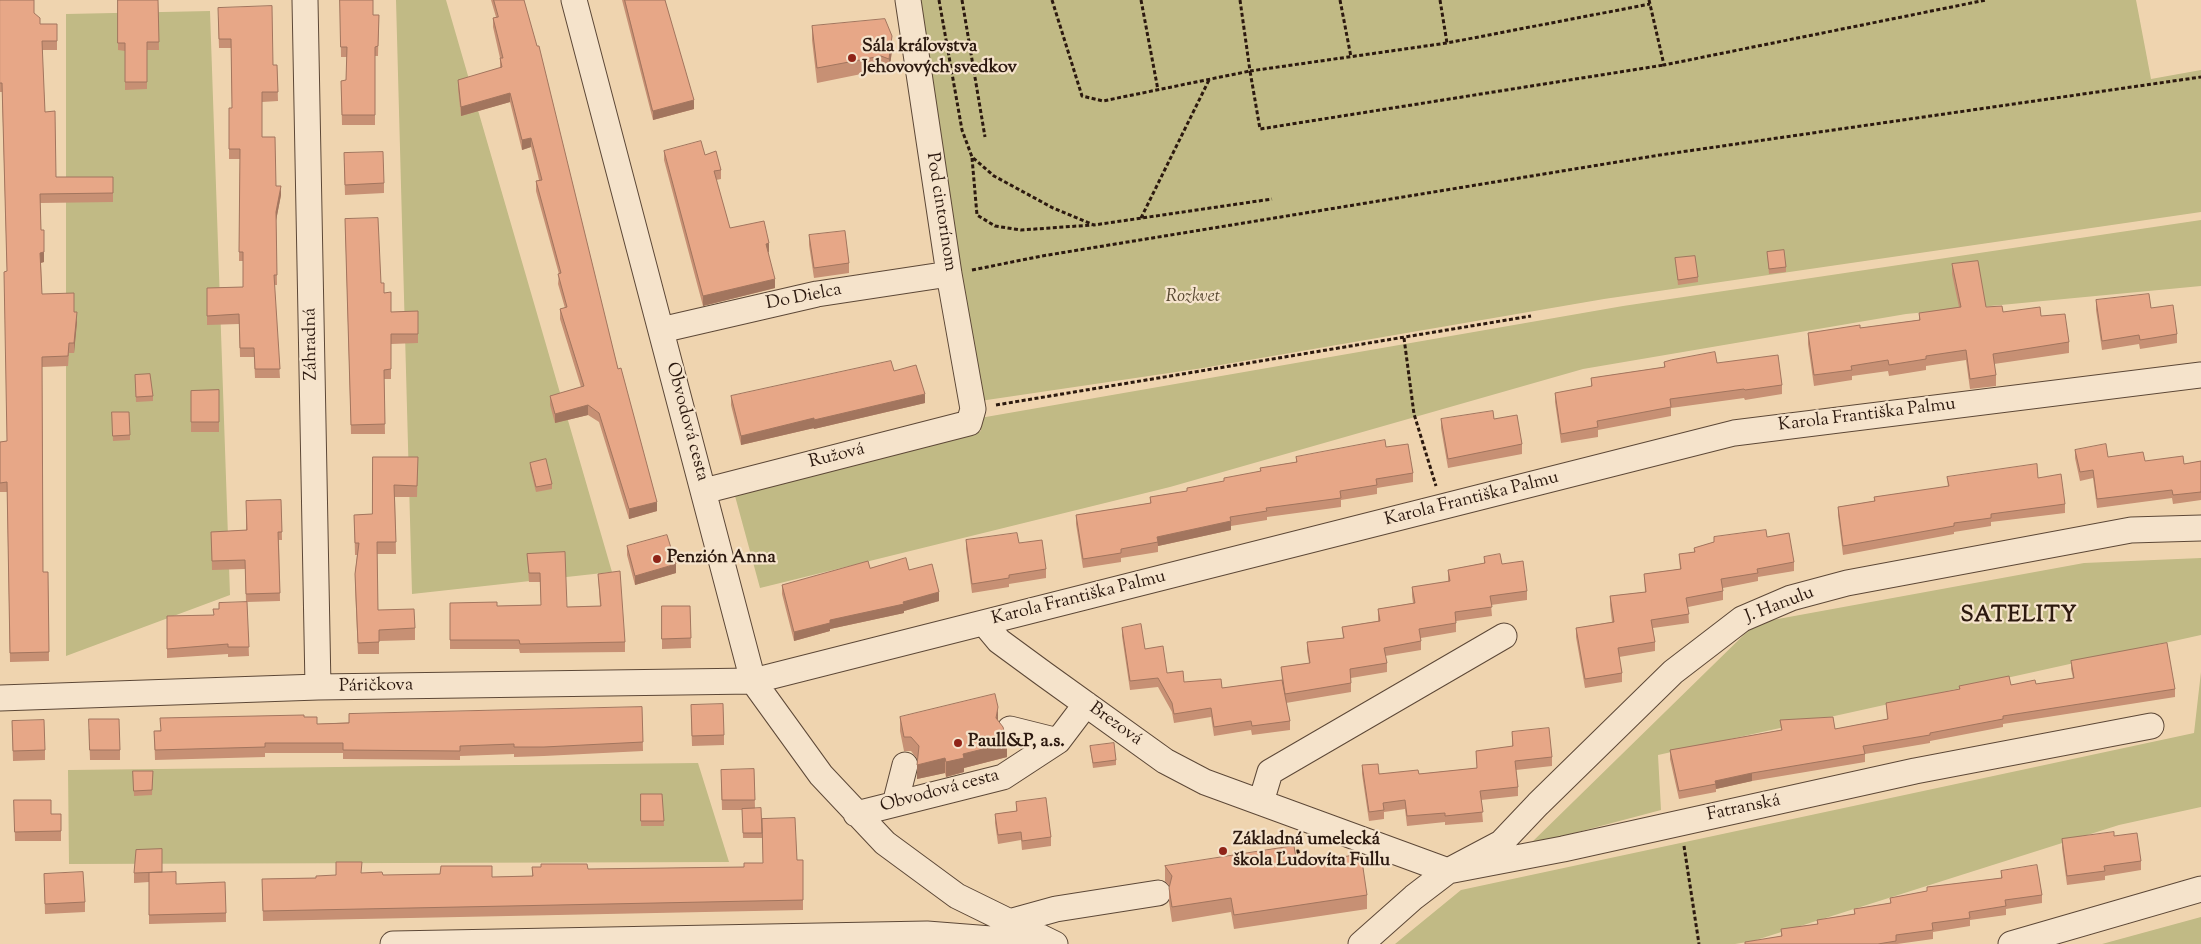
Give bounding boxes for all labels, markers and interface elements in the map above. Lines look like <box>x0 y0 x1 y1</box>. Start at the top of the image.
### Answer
place label: Sála kráľovstva Jehovových svedkov <box>862 37 1017 80</box>
marker: Sála kráľovstva Jehovových svedkov <box>846 52 858 64</box>
street label: Pod cintorínom <box>920 151 960 273</box>
street label: Do Dielca <box>764 280 844 316</box>
park label: Rozkvet <box>1166 287 1220 309</box>
street label: Záhradná <box>301 307 323 381</box>
street label: Obvodová cesta <box>660 360 712 484</box>
street label: Karola Františka Palmu <box>1777 394 1957 438</box>
street label: Ružová <box>807 440 867 474</box>
street label: Karola Františka Palmu <box>1383 468 1561 532</box>
place label: Penzión Anna <box>667 548 776 570</box>
marker: Penzión Anna <box>651 553 663 565</box>
street label: Karola Františka Palmu <box>990 567 1168 631</box>
street label: J. Hanulu <box>1742 583 1818 629</box>
district label: SATELITY <box>1960 604 2078 630</box>
street label: Páričkova <box>339 676 413 698</box>
street label: Brezová <box>1084 699 1146 751</box>
place label: Paull&P, a.s. <box>968 732 1065 754</box>
marker: Paull&P, a.s. <box>952 737 964 749</box>
street label: Obvodová cesta <box>878 766 1002 818</box>
street label: Fatranská <box>1705 791 1783 827</box>
place label: Základná umelecká škola Ľudovíta Fullu <box>1233 830 1390 872</box>
marker: Základná umelecká škola Ľudovíta Fullu <box>1217 845 1229 857</box>

